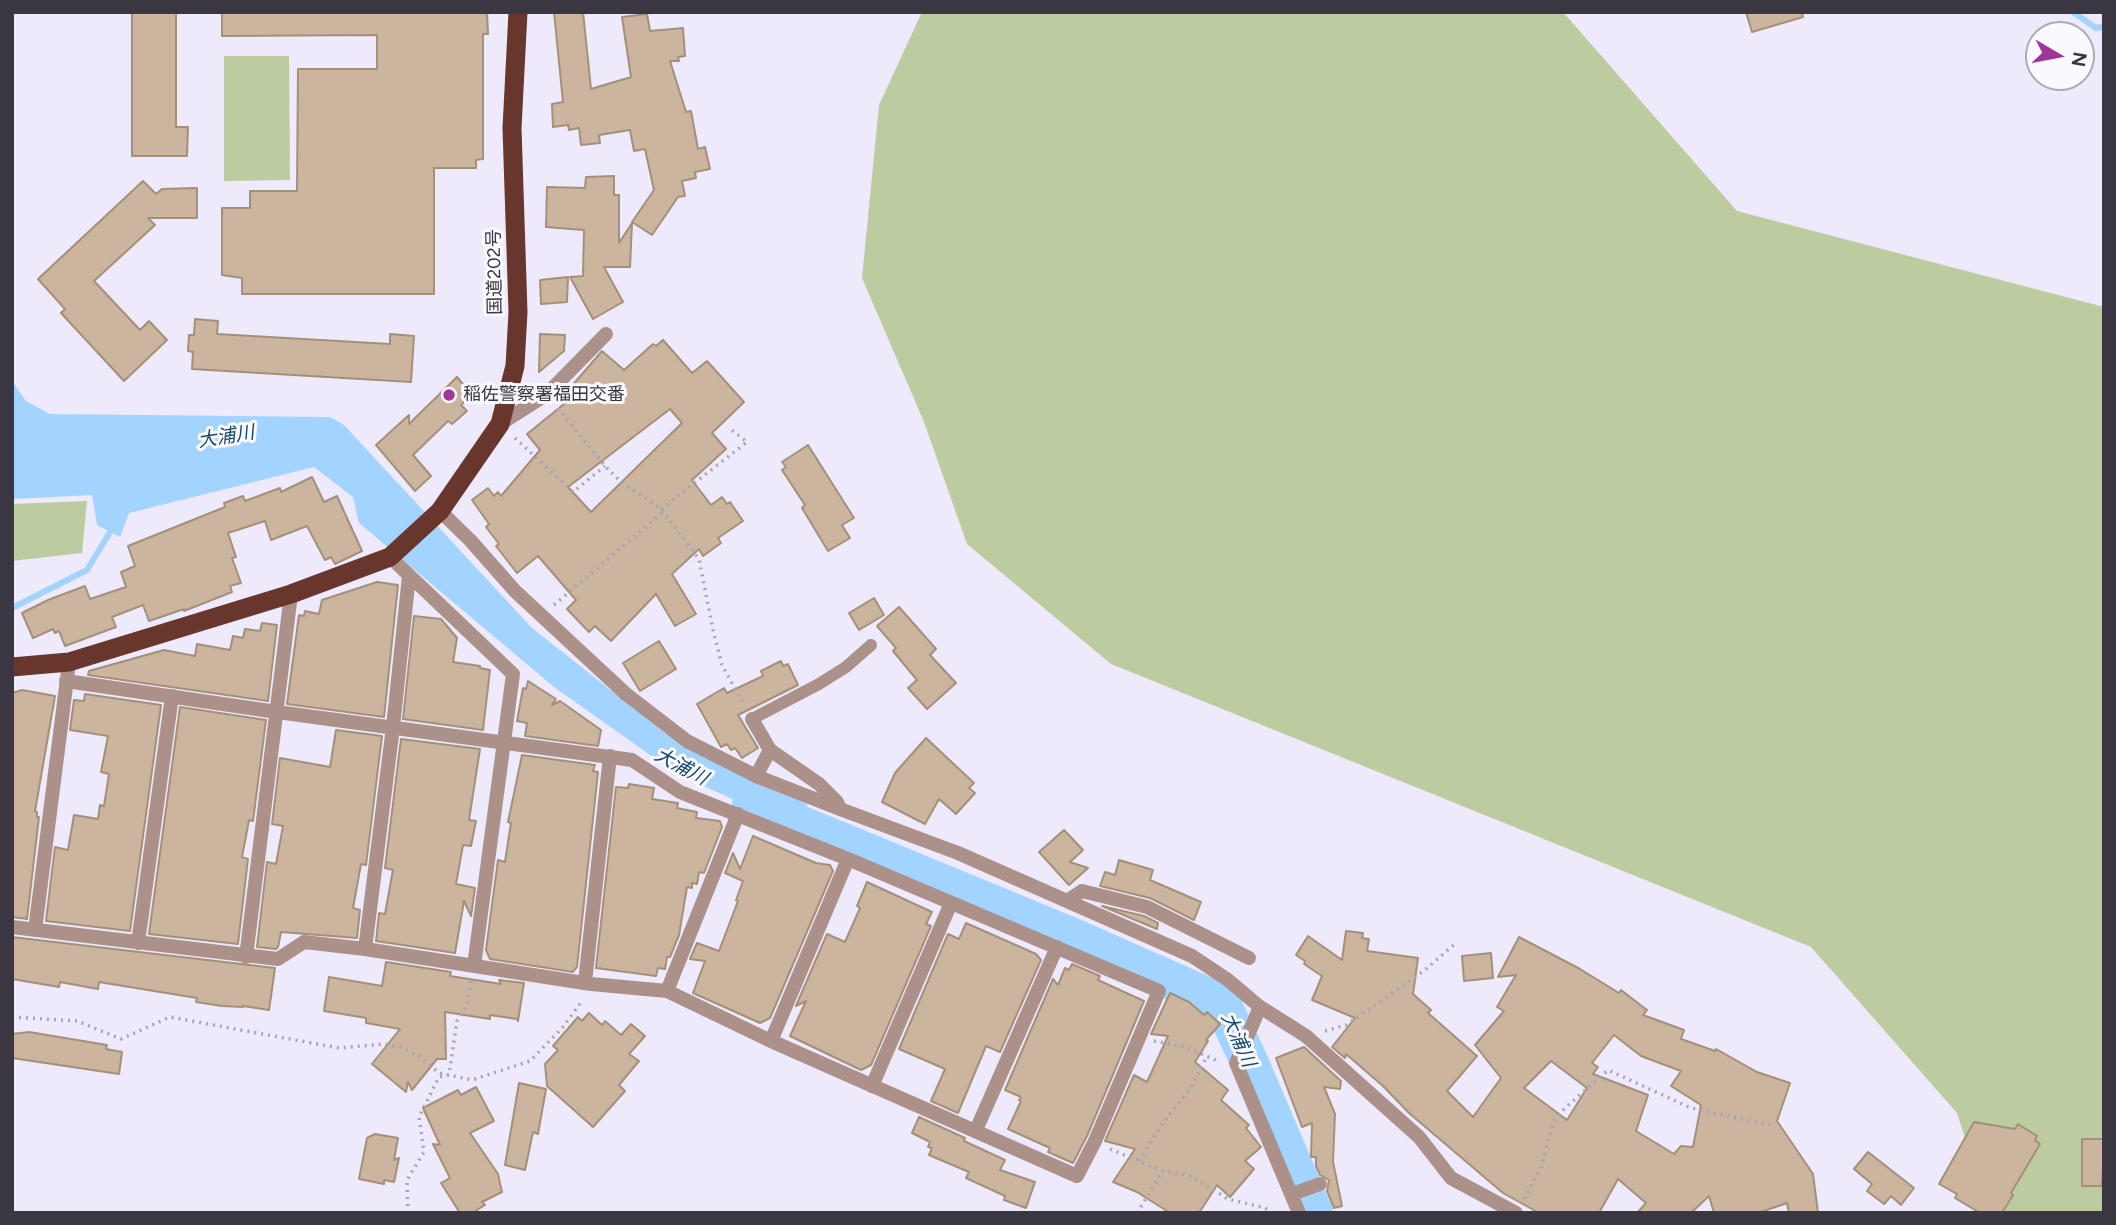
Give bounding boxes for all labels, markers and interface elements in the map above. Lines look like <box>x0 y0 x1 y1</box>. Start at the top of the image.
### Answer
north arrow <box>2025 21 2095 91</box>
text: N <box>2067 50 2092 69</box>
street label: 国道202号 <box>483 229 507 315</box>
place label: 稲佐警察署福田交番 <box>463 384 625 406</box>
marker: 稲佐警察署福田交番 <box>441 387 457 403</box>
water label: 大浦川 <box>196 421 256 453</box>
water label: 大浦川 <box>650 744 712 790</box>
water label: 大浦川 <box>1216 1009 1260 1071</box>

